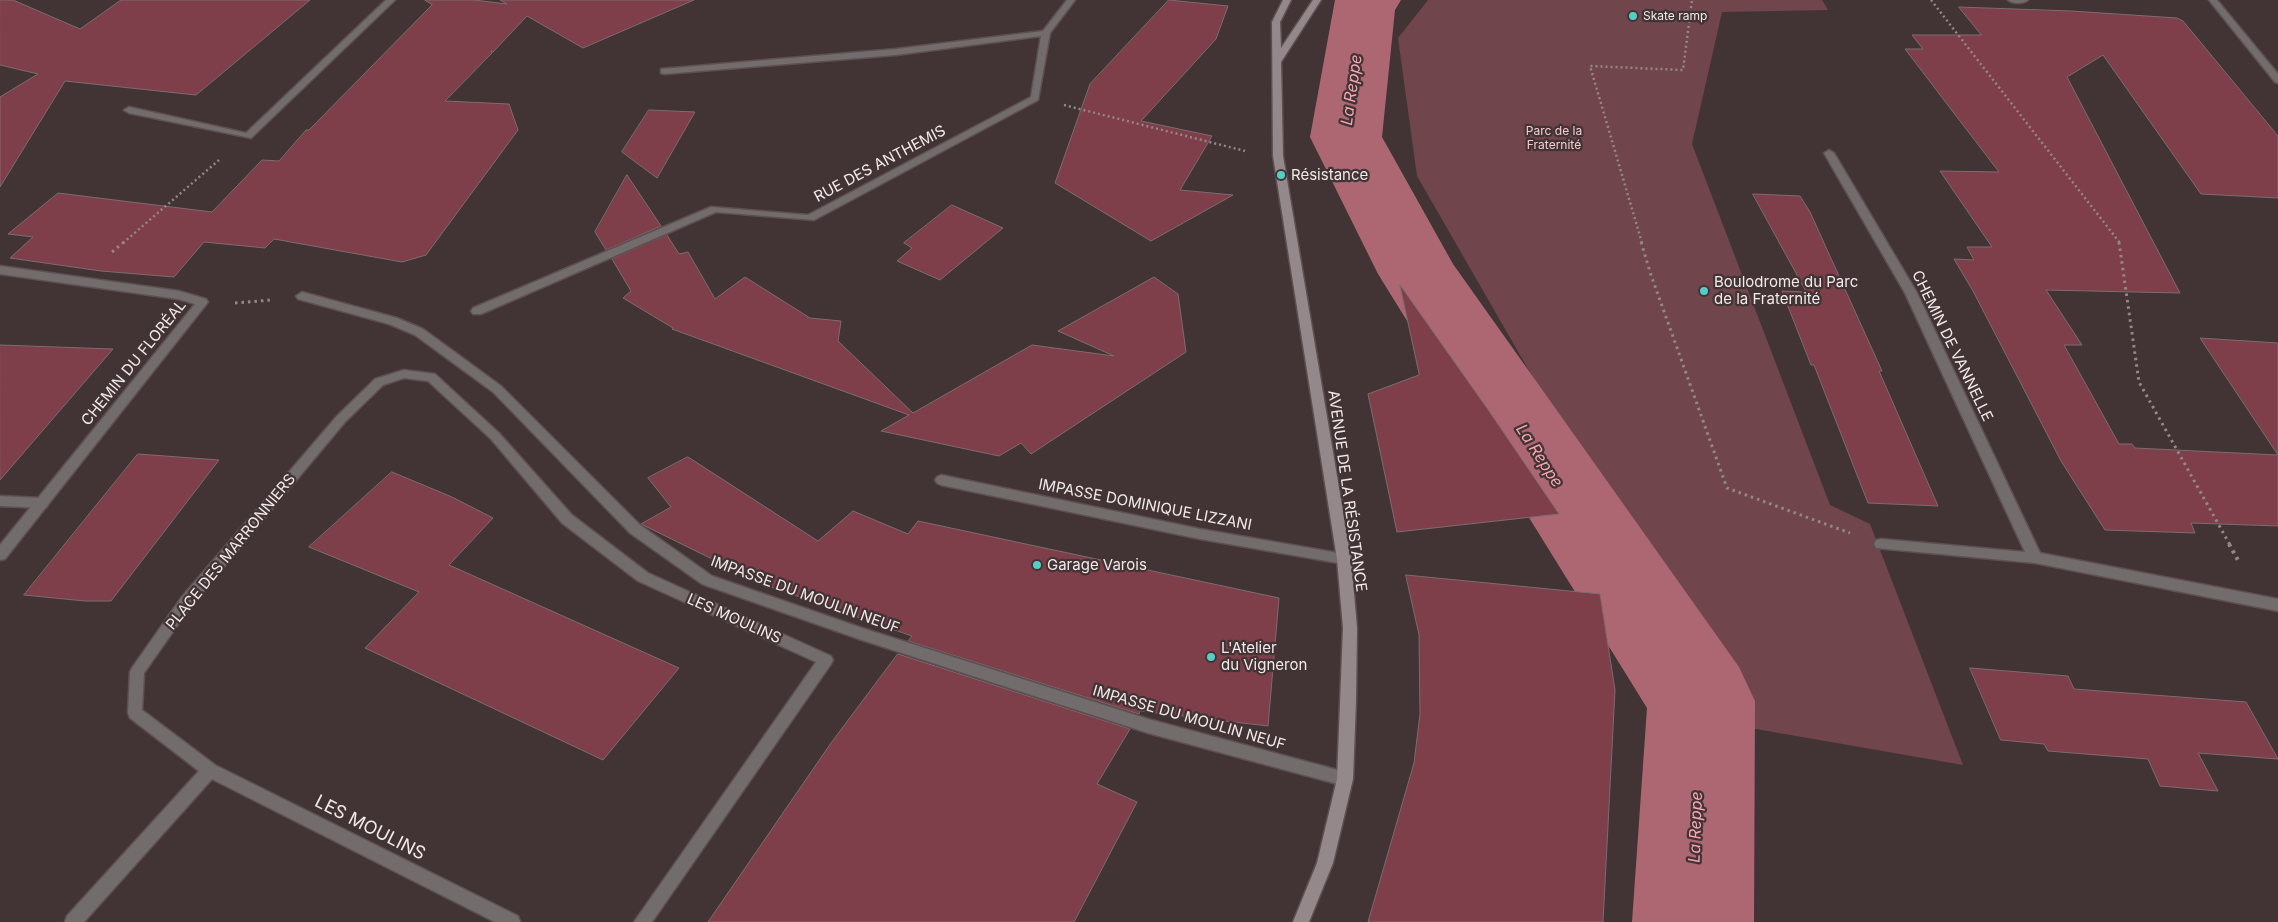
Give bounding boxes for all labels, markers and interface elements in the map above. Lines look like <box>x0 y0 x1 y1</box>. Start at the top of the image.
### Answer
place label: Skate ramp <box>1643 9 1707 23</box>
marker: Skate ramp <box>1627 10 1639 22</box>
water label: La Reppe <box>1338 53 1366 127</box>
street label: RUE DES ANTHEMIS <box>811 122 949 206</box>
park label: Parc de la Fraternité <box>1526 124 1582 152</box>
place label: Résistance <box>1291 166 1368 184</box>
marker: Résistance <box>1275 169 1287 181</box>
street label: CHEMIN DE VANNELLE <box>1908 268 1996 424</box>
place label: Boulodrome du Parc de la Fraternité <box>1714 273 1858 308</box>
marker: Boulodrome du Parc de la Fraternité <box>1698 285 1710 297</box>
street label: CHEMIN DU FLORÉAL <box>78 297 190 429</box>
street label: AVENUE DE LA RÉSISTANCE <box>1324 389 1370 593</box>
water label: La Reppe <box>1511 421 1567 491</box>
street label: PLACE DES MARRONNIERS <box>163 470 299 634</box>
street label: IMPASSE DOMINIQUE LIZZANI <box>1037 475 1253 535</box>
street label: IMPASSE DU MOULIN NEUF <box>708 552 902 638</box>
place label: Garage Varois <box>1047 556 1147 574</box>
marker: Garage Varois <box>1031 559 1043 571</box>
street label: LES MOULINS <box>684 590 784 648</box>
place label: L'Atelier du Vigneron <box>1221 639 1307 674</box>
marker: L'Atelier du Vigneron <box>1205 651 1217 663</box>
street label: IMPASSE DU MOULIN NEUF <box>1091 682 1287 754</box>
street label: LES MOULINS <box>311 791 429 865</box>
water label: La Reppe <box>1685 791 1707 863</box>

